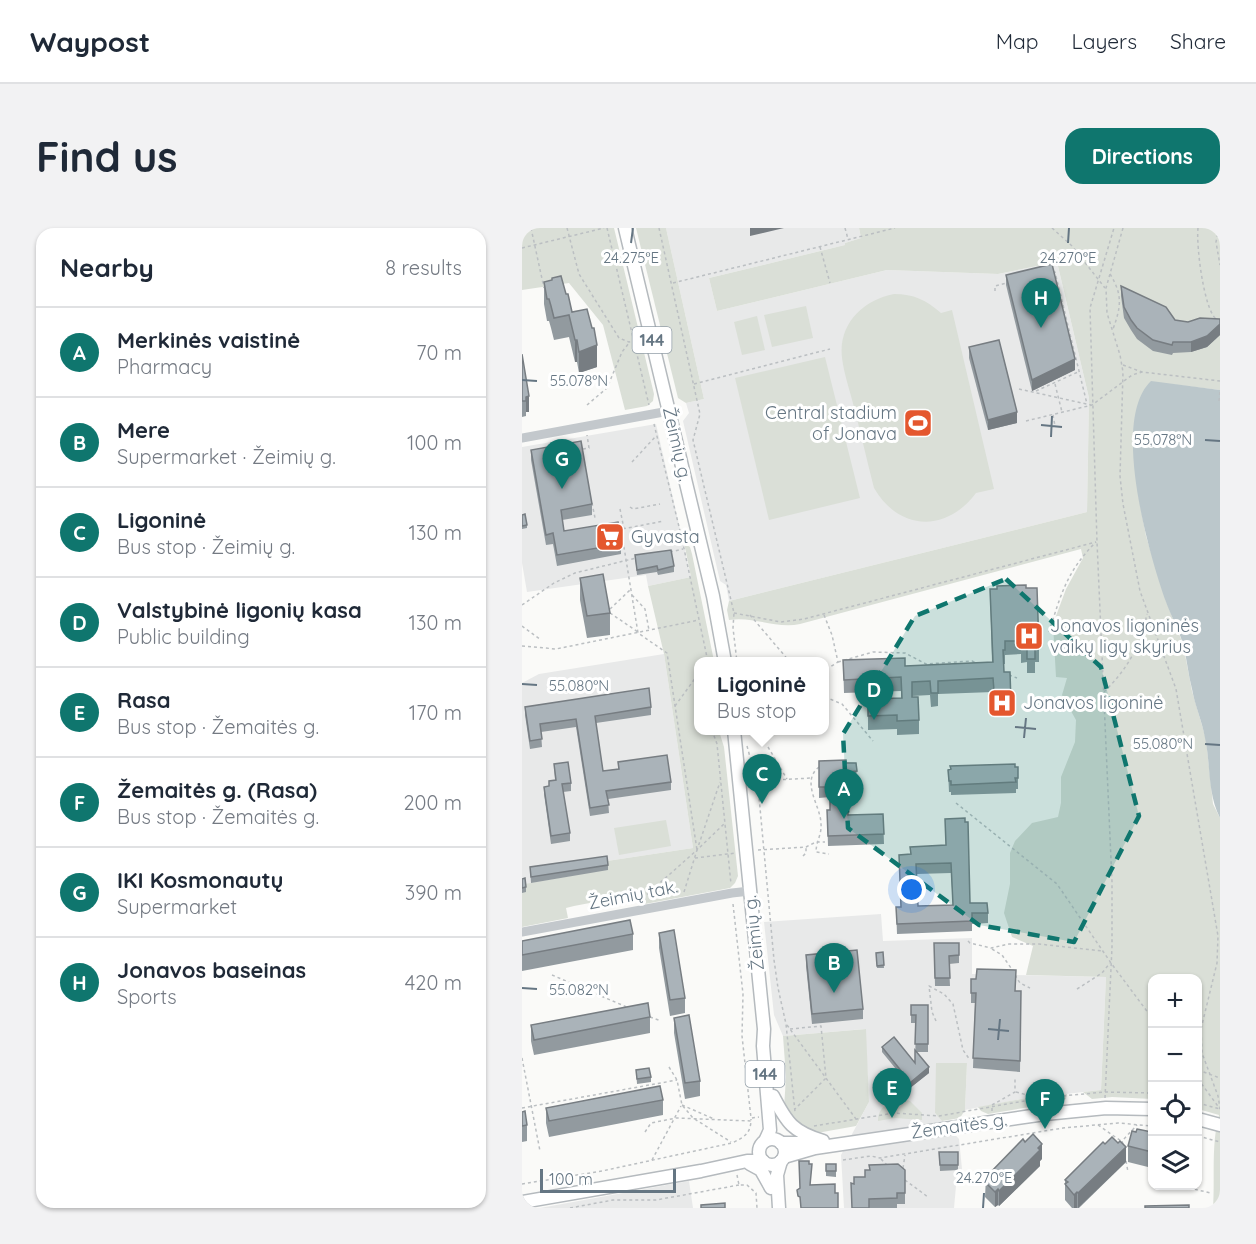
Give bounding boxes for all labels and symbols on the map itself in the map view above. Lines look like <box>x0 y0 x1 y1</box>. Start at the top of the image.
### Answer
text: 24.275°E <box>603 248 659 267</box>
text: 24.270°E <box>1040 248 1096 267</box>
pin: H <box>1022 279 1060 328</box>
road number: 144 <box>632 327 672 353</box>
text: 55.078°N <box>550 371 608 390</box>
place label: Central stadium of Jonava <box>765 401 897 445</box>
street label: Žeimių g. <box>658 405 697 483</box>
sports icon: Central stadium of Jonava <box>902 407 934 439</box>
text: 55.078°N <box>1134 430 1192 449</box>
pin: G <box>542 440 582 489</box>
supermarket icon: Gyvasta <box>594 521 626 553</box>
place label: Gyvasta <box>631 525 700 548</box>
place label: Jonavos ligoninės vaikų ligų skyrius <box>1050 614 1199 658</box>
hospital icon: Jonavos ligoninės vaikų ligų skyrius <box>1013 620 1045 652</box>
pin: D <box>854 670 894 720</box>
text: 55.080°N <box>549 676 609 695</box>
hospital icon: Jonavos ligoninė <box>986 687 1018 719</box>
place label: Jonavos ligoninė <box>1023 691 1164 714</box>
text: 55.080°N <box>1133 734 1193 753</box>
pin: C <box>742 754 782 804</box>
pin: A <box>824 770 864 819</box>
street label: Žeimių tak. <box>586 875 680 914</box>
your location <box>897 875 926 904</box>
street label: Žeimių g. <box>738 894 769 972</box>
pin: B <box>814 944 854 993</box>
text: 55.082°N <box>549 980 609 999</box>
road number: 144 <box>746 1061 784 1087</box>
pin: E <box>872 1068 911 1118</box>
pin: F <box>1026 1080 1064 1129</box>
street label: Žemaitės g. <box>909 1107 1009 1144</box>
scale bar <box>540 1166 676 1194</box>
text: 24.270°E <box>956 1168 1012 1187</box>

